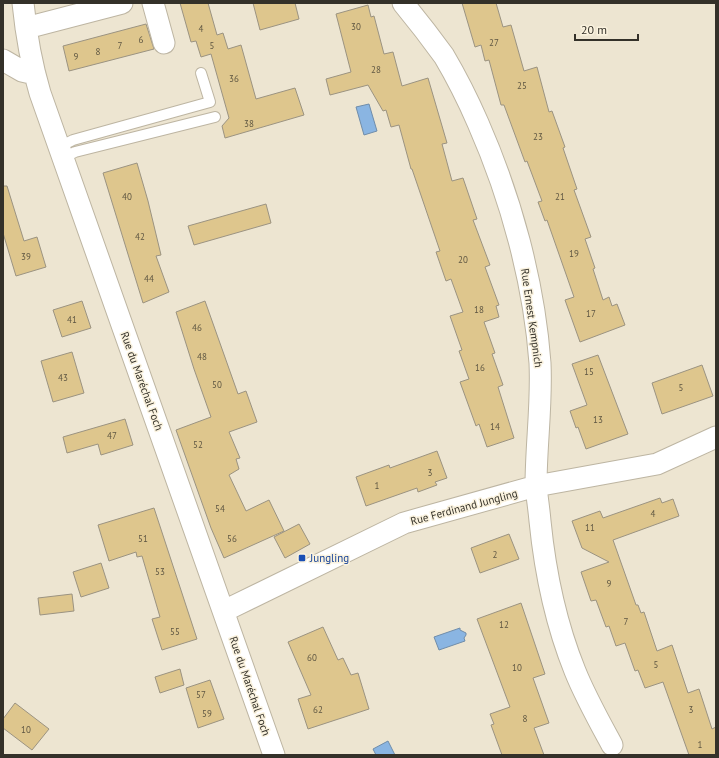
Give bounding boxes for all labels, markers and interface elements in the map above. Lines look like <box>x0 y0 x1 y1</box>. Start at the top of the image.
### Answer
scale bar <box>575 16 638 42</box>
house number: 30 <box>351 21 361 32</box>
text: 20 m <box>581 22 607 37</box>
house number: 4 <box>199 23 204 34</box>
house number: 6 <box>139 34 144 45</box>
house number: 27 <box>489 37 499 48</box>
house number: 7 <box>118 40 123 51</box>
house number: 5 <box>210 40 215 51</box>
house number: 8 <box>96 46 101 57</box>
house number: 9 <box>74 51 79 62</box>
house number: 28 <box>371 64 381 75</box>
house number: 36 <box>229 73 239 84</box>
house number: 25 <box>517 80 527 91</box>
house number: 38 <box>244 118 254 129</box>
house number: 23 <box>533 131 543 142</box>
house number: 40 <box>122 191 132 202</box>
house number: 21 <box>555 191 565 202</box>
house number: 42 <box>135 231 145 242</box>
house number: 19 <box>569 248 579 259</box>
house number: 39 <box>21 251 31 262</box>
house number: 20 <box>458 254 468 265</box>
street label: Rue Ernest Kempnich <box>518 267 546 369</box>
house number: 44 <box>144 273 154 284</box>
house number: 18 <box>474 304 484 315</box>
house number: 17 <box>586 308 596 319</box>
house number: 41 <box>67 314 77 325</box>
house number: 46 <box>192 322 202 333</box>
street label: Rue du Maréchal Foch <box>118 330 166 432</box>
house number: 48 <box>197 351 207 362</box>
house number: 16 <box>475 362 485 373</box>
house number: 15 <box>584 366 594 377</box>
house number: 43 <box>58 372 68 383</box>
house number: 50 <box>212 379 222 390</box>
house number: 5 <box>679 382 684 393</box>
house number: 13 <box>593 414 603 425</box>
house number: 14 <box>490 421 500 432</box>
house number: 47 <box>107 430 117 441</box>
house number: 52 <box>193 439 203 450</box>
house number: 3 <box>428 467 433 478</box>
house number: 1 <box>375 480 380 491</box>
street label: Rue Ferdinand Jungling <box>409 486 519 528</box>
house number: 54 <box>215 503 225 514</box>
house number: 4 <box>651 508 656 519</box>
house number: 11 <box>585 522 595 533</box>
house number: 51 <box>138 533 148 544</box>
house number: 56 <box>227 533 237 544</box>
house number: 2 <box>493 549 498 560</box>
place label: Jungling <box>309 551 349 565</box>
marker: Jungling <box>297 553 307 563</box>
house number: 53 <box>155 566 165 577</box>
house number: 9 <box>607 578 612 589</box>
house number: 7 <box>624 616 629 627</box>
house number: 12 <box>499 619 509 630</box>
house number: 55 <box>170 626 180 637</box>
street label: Rue du Maréchal Foch <box>226 634 274 738</box>
house number: 60 <box>307 652 317 663</box>
house number: 5 <box>654 659 659 670</box>
house number: 10 <box>512 662 522 673</box>
house number: 57 <box>196 689 206 700</box>
house number: 62 <box>313 704 323 715</box>
house number: 3 <box>689 704 694 715</box>
house number: 59 <box>202 708 212 719</box>
house number: 8 <box>523 713 528 724</box>
house number: 10 <box>21 724 31 735</box>
house number: 1 <box>698 739 703 750</box>

